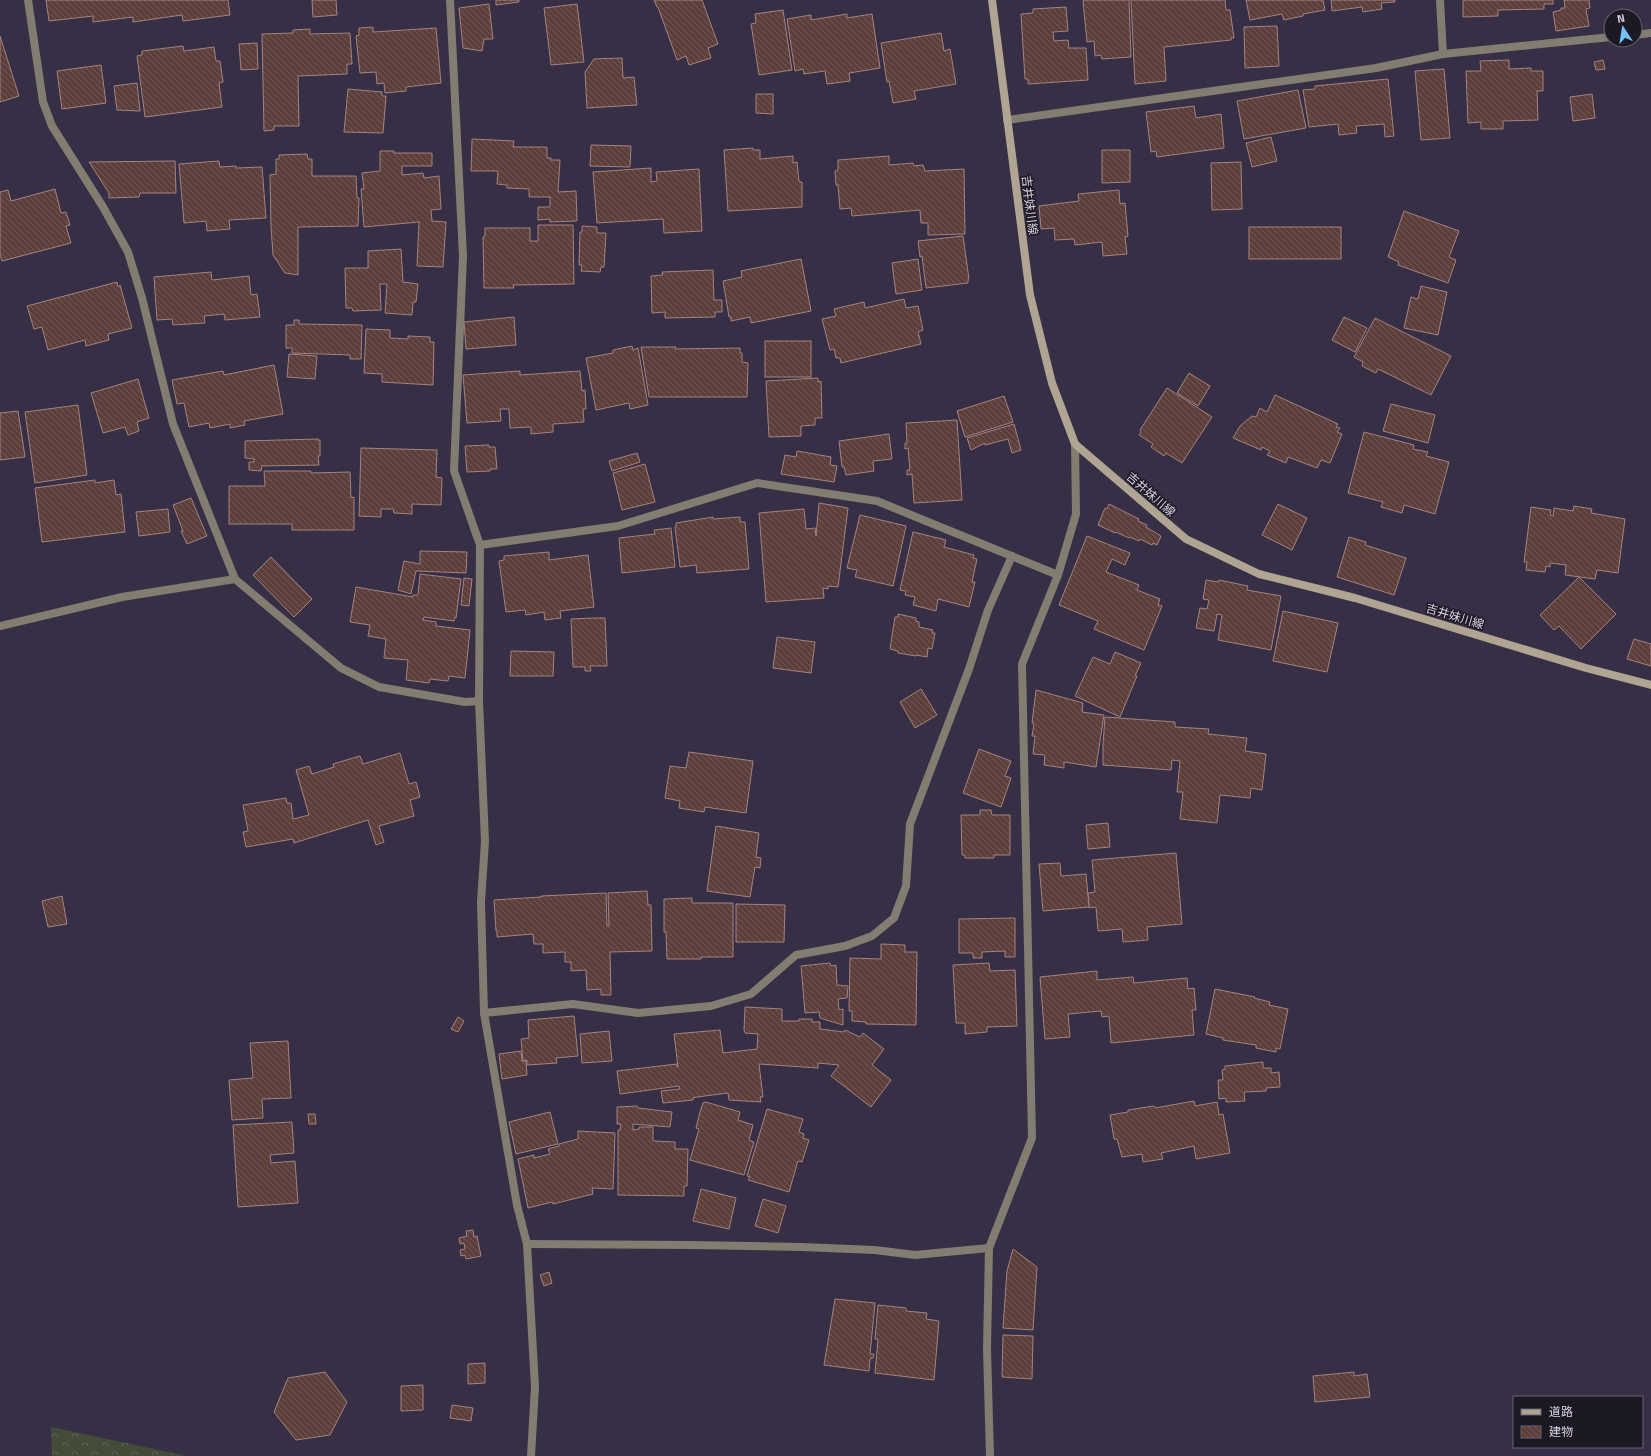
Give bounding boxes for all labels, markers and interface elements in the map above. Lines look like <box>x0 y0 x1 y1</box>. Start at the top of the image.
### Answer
north arrow <box>1603 8 1643 48</box>
text: N <box>1616 10 1626 27</box>
street label: 吉井妹川線 <box>1017 174 1043 236</box>
street label: 吉井妹川線 <box>1122 467 1180 521</box>
street label: 吉井妹川線 <box>1424 598 1486 634</box>
legend <box>1513 1396 1643 1448</box>
text: 道路 <box>1549 1402 1573 1421</box>
text: 建物 <box>1549 1422 1573 1441</box>

